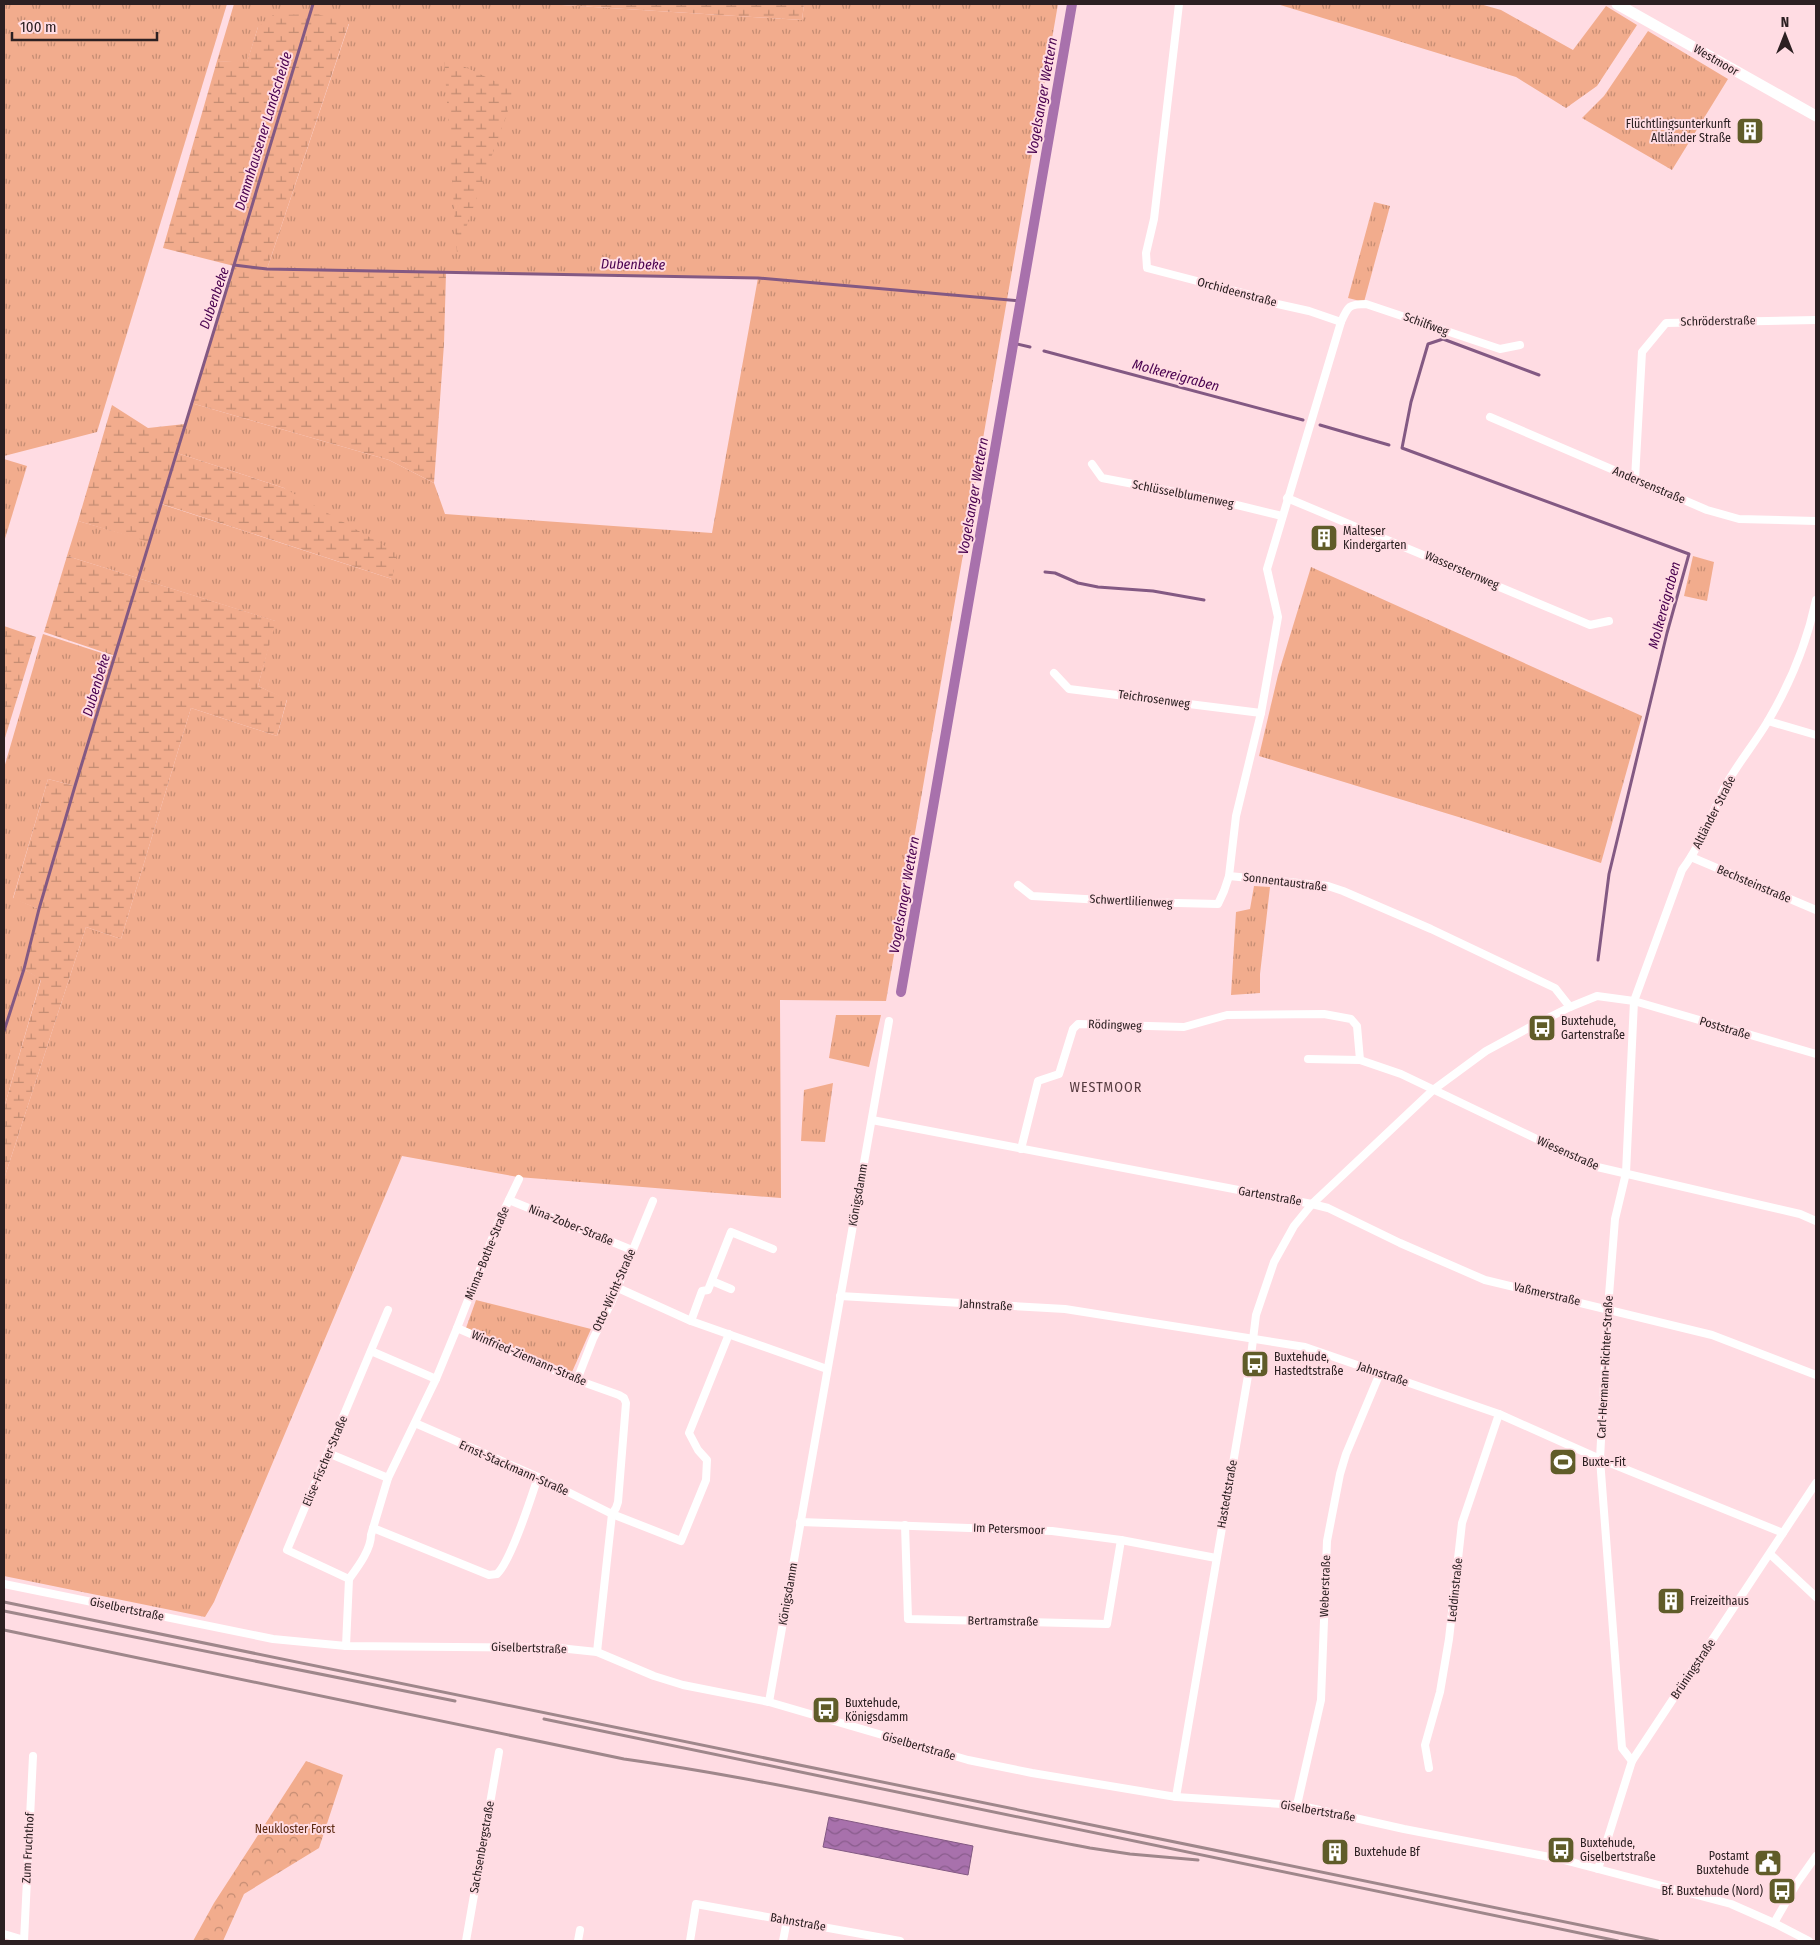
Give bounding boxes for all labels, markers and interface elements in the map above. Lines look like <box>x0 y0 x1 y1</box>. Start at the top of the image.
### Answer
scale bar <box>12 10 158 42</box>
north arrow <box>1760 10 1810 60</box>
text: N <box>1781 14 1789 31</box>
text: 100 m <box>20 18 57 36</box>
water label: Vogelsanger Wettern <box>1024 36 1061 156</box>
street label: Westmoor <box>1691 41 1742 79</box>
water label: Dammhausener Landscheide <box>231 50 296 212</box>
building icon: Flüchtlingsunterkunft Altländer Straße <box>1735 116 1765 146</box>
place label: Flüchtlingsunterkunft Altländer Straße <box>1626 117 1731 145</box>
water label: Dubenbeke <box>601 255 666 274</box>
water label: Dubenbeke <box>196 265 233 331</box>
street label: Orchideenstraße <box>1196 275 1278 309</box>
street label: Schilfweg <box>1402 309 1451 339</box>
street label: Schröderstraße <box>1680 313 1756 329</box>
water label: Molkereigraben <box>1130 356 1221 395</box>
water label: Vogelsanger Wettern <box>955 436 992 556</box>
street label: Andersenstraße <box>1611 463 1687 507</box>
street label: Schlüsselblumenweg <box>1131 477 1235 511</box>
building icon: Malteser Kindergarten <box>1309 523 1339 553</box>
place label: Malteser Kindergarten <box>1343 524 1407 552</box>
street label: Wassersternweg <box>1423 548 1502 592</box>
water label: Molkereigraben <box>1645 560 1684 651</box>
water label: Dubenbeke <box>79 652 114 718</box>
street label: Teichrosenweg <box>1117 687 1191 711</box>
street label: Altländer Straße <box>1690 773 1738 851</box>
water label: Vogelsanger Wettern <box>886 835 923 955</box>
street label: Bechsteinstraße <box>1715 862 1793 906</box>
street label: Sonnentaustraße <box>1242 870 1328 894</box>
street label: Schwertlilienweg <box>1089 892 1173 910</box>
bus stop icon: Buxtehude, Gartenstraße <box>1527 1013 1557 1043</box>
place label: Buxtehude, Gartenstraße <box>1561 1014 1625 1042</box>
street label: Poststraße <box>1698 1014 1752 1042</box>
street label: Rödingweg <box>1088 1017 1142 1033</box>
district label: WESTMOOR <box>1070 1079 1142 1096</box>
street label: Wiesenstraße <box>1535 1133 1601 1173</box>
street label: Königsdamm <box>846 1163 870 1227</box>
street label: Gartenstraße <box>1237 1184 1303 1208</box>
street label: Nina-Zober-Straße <box>527 1202 615 1248</box>
street label: Minna-Bothe-Straße <box>462 1204 512 1302</box>
street label: Otto-Wicht-Straße <box>590 1247 638 1333</box>
street label: Vaßmerstraße <box>1512 1280 1582 1309</box>
street label: Carl-Hermann-Richter-Straße <box>1594 1295 1616 1439</box>
street label: Jahnstraße <box>959 1297 1013 1313</box>
street label: Winfried-Ziemann-Straße <box>469 1327 589 1389</box>
bus stop icon: Buxtehude, Hastedtstraße <box>1240 1349 1270 1379</box>
place label: Buxtehude, Hastedtstraße <box>1274 1350 1343 1378</box>
street label: Jahnstraße <box>1356 1359 1410 1389</box>
street label: Elise-Fischer-Straße <box>300 1413 350 1509</box>
street label: Ernst-Stackmann-Straße <box>457 1437 571 1499</box>
sports icon: Buxte-Fit <box>1548 1447 1578 1477</box>
place label: Buxte-Fit <box>1582 1455 1626 1469</box>
street label: Hastedtstraße <box>1214 1459 1240 1529</box>
street label: Im Petersmoor <box>973 1521 1046 1537</box>
street label: Weberstraße <box>1317 1555 1333 1617</box>
street label: Leddinstraße <box>1445 1557 1465 1623</box>
street label: Königsdamm <box>776 1562 800 1626</box>
building icon: Freizeithaus <box>1656 1586 1686 1616</box>
street label: Giselbertstraße <box>89 1594 166 1624</box>
place label: Freizeithaus <box>1690 1594 1749 1608</box>
street label: Bertramstraße <box>968 1613 1038 1629</box>
street label: Brüningstraße <box>1668 1636 1718 1702</box>
street label: Giselbertstraße <box>491 1640 567 1656</box>
bus stop icon: Buxtehude, Königsdamm <box>811 1695 841 1725</box>
place label: Buxtehude, Königsdamm <box>845 1696 908 1724</box>
street label: Giselbertstraße <box>881 1729 957 1763</box>
street label: Giselbertstraße <box>1280 1798 1357 1824</box>
street label: Sachsenbergstraße <box>467 1800 497 1894</box>
street label: Zum Fruchthof <box>19 1811 37 1884</box>
park label: Neukloster Forst <box>255 1822 335 1836</box>
bus stop icon: Buxtehude, Giselbertstraße <box>1546 1835 1576 1865</box>
place label: Buxtehude, Giselbertstraße <box>1580 1836 1656 1864</box>
building icon: Buxtehude Bf <box>1320 1837 1350 1867</box>
place label: Buxtehude Bf <box>1354 1845 1421 1859</box>
public building icon: Postamt Buxtehude <box>1753 1848 1783 1878</box>
place label: Postamt Buxtehude <box>1696 1849 1749 1877</box>
bus stop icon: Bf. Buxtehude (Nord) <box>1767 1876 1797 1906</box>
place label: Bf. Buxtehude (Nord) <box>1661 1884 1763 1898</box>
street label: Bahnstraße <box>769 1910 827 1934</box>

